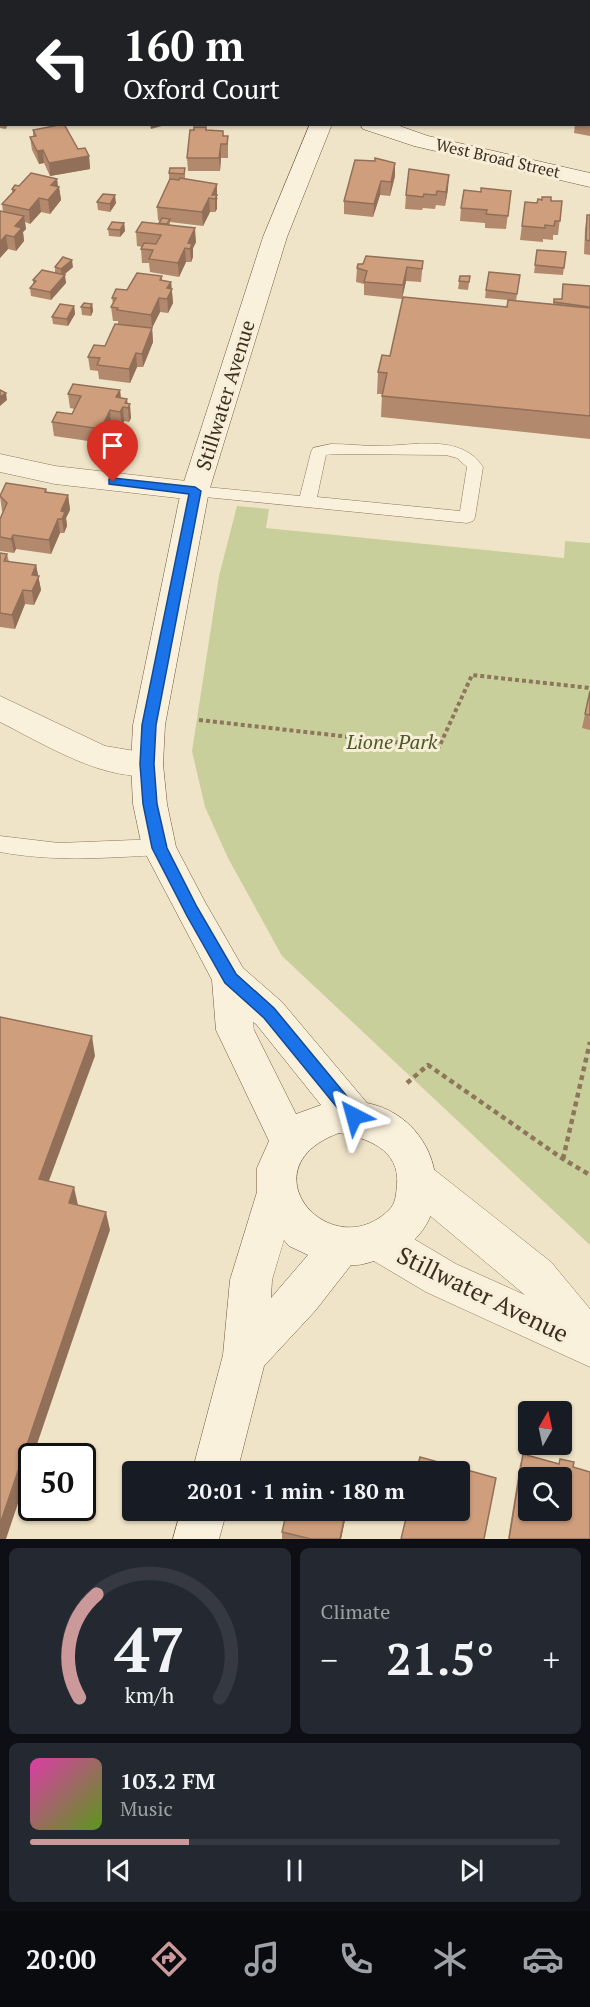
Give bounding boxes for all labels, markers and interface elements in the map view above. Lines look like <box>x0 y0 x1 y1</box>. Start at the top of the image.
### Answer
text: 160 m <box>123 17 244 73</box>
icon: left <box>24 24 102 102</box>
text: Oxford Court <box>123 71 280 107</box>
street label: West Broad Street <box>434 133 562 183</box>
street label: Stillwater Avenue <box>189 316 261 474</box>
pin <box>87 420 138 482</box>
icon: arrive <box>96 429 129 462</box>
park label: Lione Park <box>346 728 438 755</box>
position arrow <box>322 1084 386 1148</box>
street label: Stillwater Avenue <box>392 1239 574 1349</box>
north arrow <box>518 1401 572 1455</box>
map controls <box>518 1401 572 1521</box>
speed limit sign: 50 <box>18 1443 96 1521</box>
button: search <box>518 1467 572 1521</box>
text: 20:01 · 1 min · 180 m <box>187 1476 405 1505</box>
text: Climate <box>321 1598 390 1625</box>
text: 47 <box>114 1607 185 1690</box>
text: 21.5° <box>386 1628 494 1688</box>
text: − <box>321 1638 338 1681</box>
text: + <box>542 1638 560 1681</box>
text: km/h <box>125 1681 175 1709</box>
text: 103.2 FM <box>120 1766 215 1795</box>
text: Music <box>120 1795 173 1822</box>
icon: previous <box>102 1854 135 1887</box>
icon: pause <box>278 1854 311 1887</box>
icon: next <box>455 1854 488 1887</box>
icon: directions <box>148 1938 190 1980</box>
icon: music <box>241 1938 283 1980</box>
icon: phone <box>335 1938 377 1980</box>
icon: climate <box>429 1938 471 1980</box>
icon: car <box>522 1938 564 1980</box>
text: 20:00 <box>26 1941 96 1977</box>

